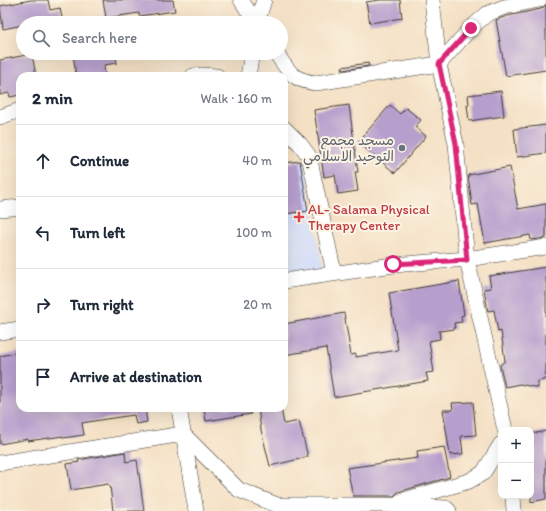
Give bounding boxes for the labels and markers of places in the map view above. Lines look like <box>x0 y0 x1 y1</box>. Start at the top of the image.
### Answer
place label: مسجد مجمع التوحيد الاسلامي <box>303 132 394 169</box>
marker: مسجد مجمع التوحيد الاسلامي <box>397 143 407 153</box>
place label: AL- Salama Physical Therapy Center <box>308 201 430 234</box>
marker: AL- Salama Physical Therapy Center <box>293 211 305 223</box>

